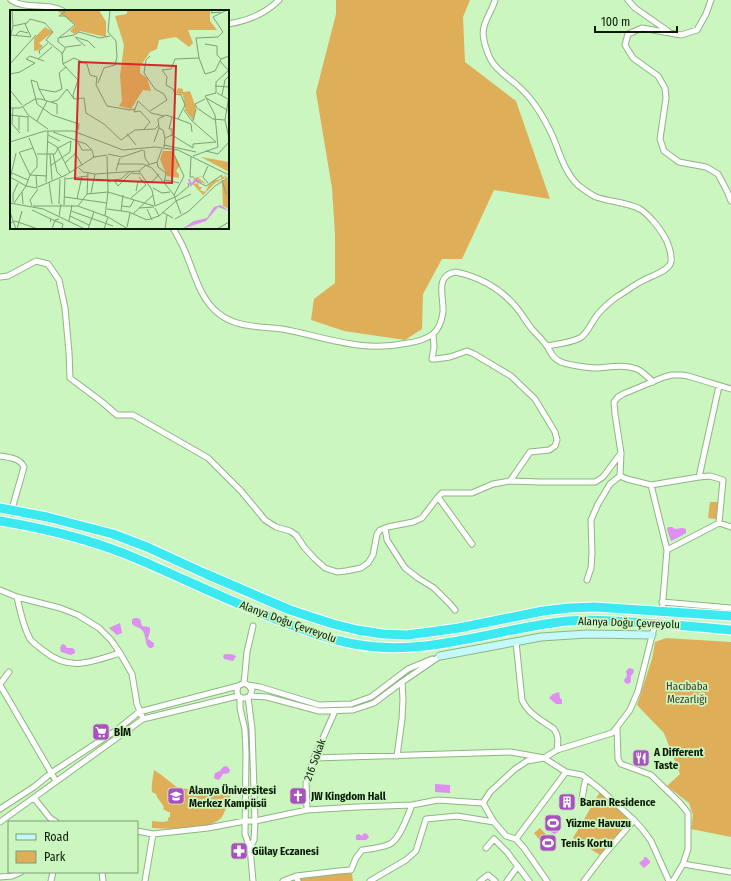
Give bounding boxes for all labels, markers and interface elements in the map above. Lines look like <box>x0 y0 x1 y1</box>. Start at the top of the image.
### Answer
scale bar <box>595 8 677 34</box>
inset map <box>10 10 229 229</box>
text: 100 m <box>601 15 630 29</box>
street label: Alanya Doğu Çevreyolu <box>238 598 338 646</box>
street label: Alanya Doğu Çevreyolu <box>578 615 680 631</box>
park label: Hacıbaba Mezarlığı <box>666 680 708 706</box>
supermarket icon: BİM <box>91 722 111 742</box>
place label: BİM <box>114 726 131 739</box>
street label: 216 Sokak <box>301 736 329 783</box>
place label: A Different Taste <box>653 746 703 772</box>
restaurant icon: A Different Taste <box>631 748 651 768</box>
place label: Alanya Üniversitesi Merkez Kampüsü <box>188 784 276 810</box>
school or university icon: Alanya Üniversitesi Merkez Kampüsü <box>166 786 186 806</box>
church icon: JW Kingdom Hall <box>288 786 308 806</box>
place label: JW Kingdom Hall <box>310 790 387 803</box>
building icon: Baran Residence <box>557 792 577 812</box>
place label: Baran Residence <box>580 796 656 809</box>
sports icon: Yüzme Havuzu <box>543 813 563 833</box>
place label: Yüzme Havuzu <box>565 817 631 830</box>
legend <box>8 821 138 873</box>
text: Road <box>44 830 69 844</box>
sports icon: Tenis Kortu <box>538 833 558 853</box>
place label: Tenis Kortu <box>561 837 613 850</box>
pharmacy icon: Gülay Eczanesi <box>229 841 249 861</box>
place label: Gülay Eczanesi <box>252 845 319 858</box>
text: Park <box>44 850 66 864</box>

